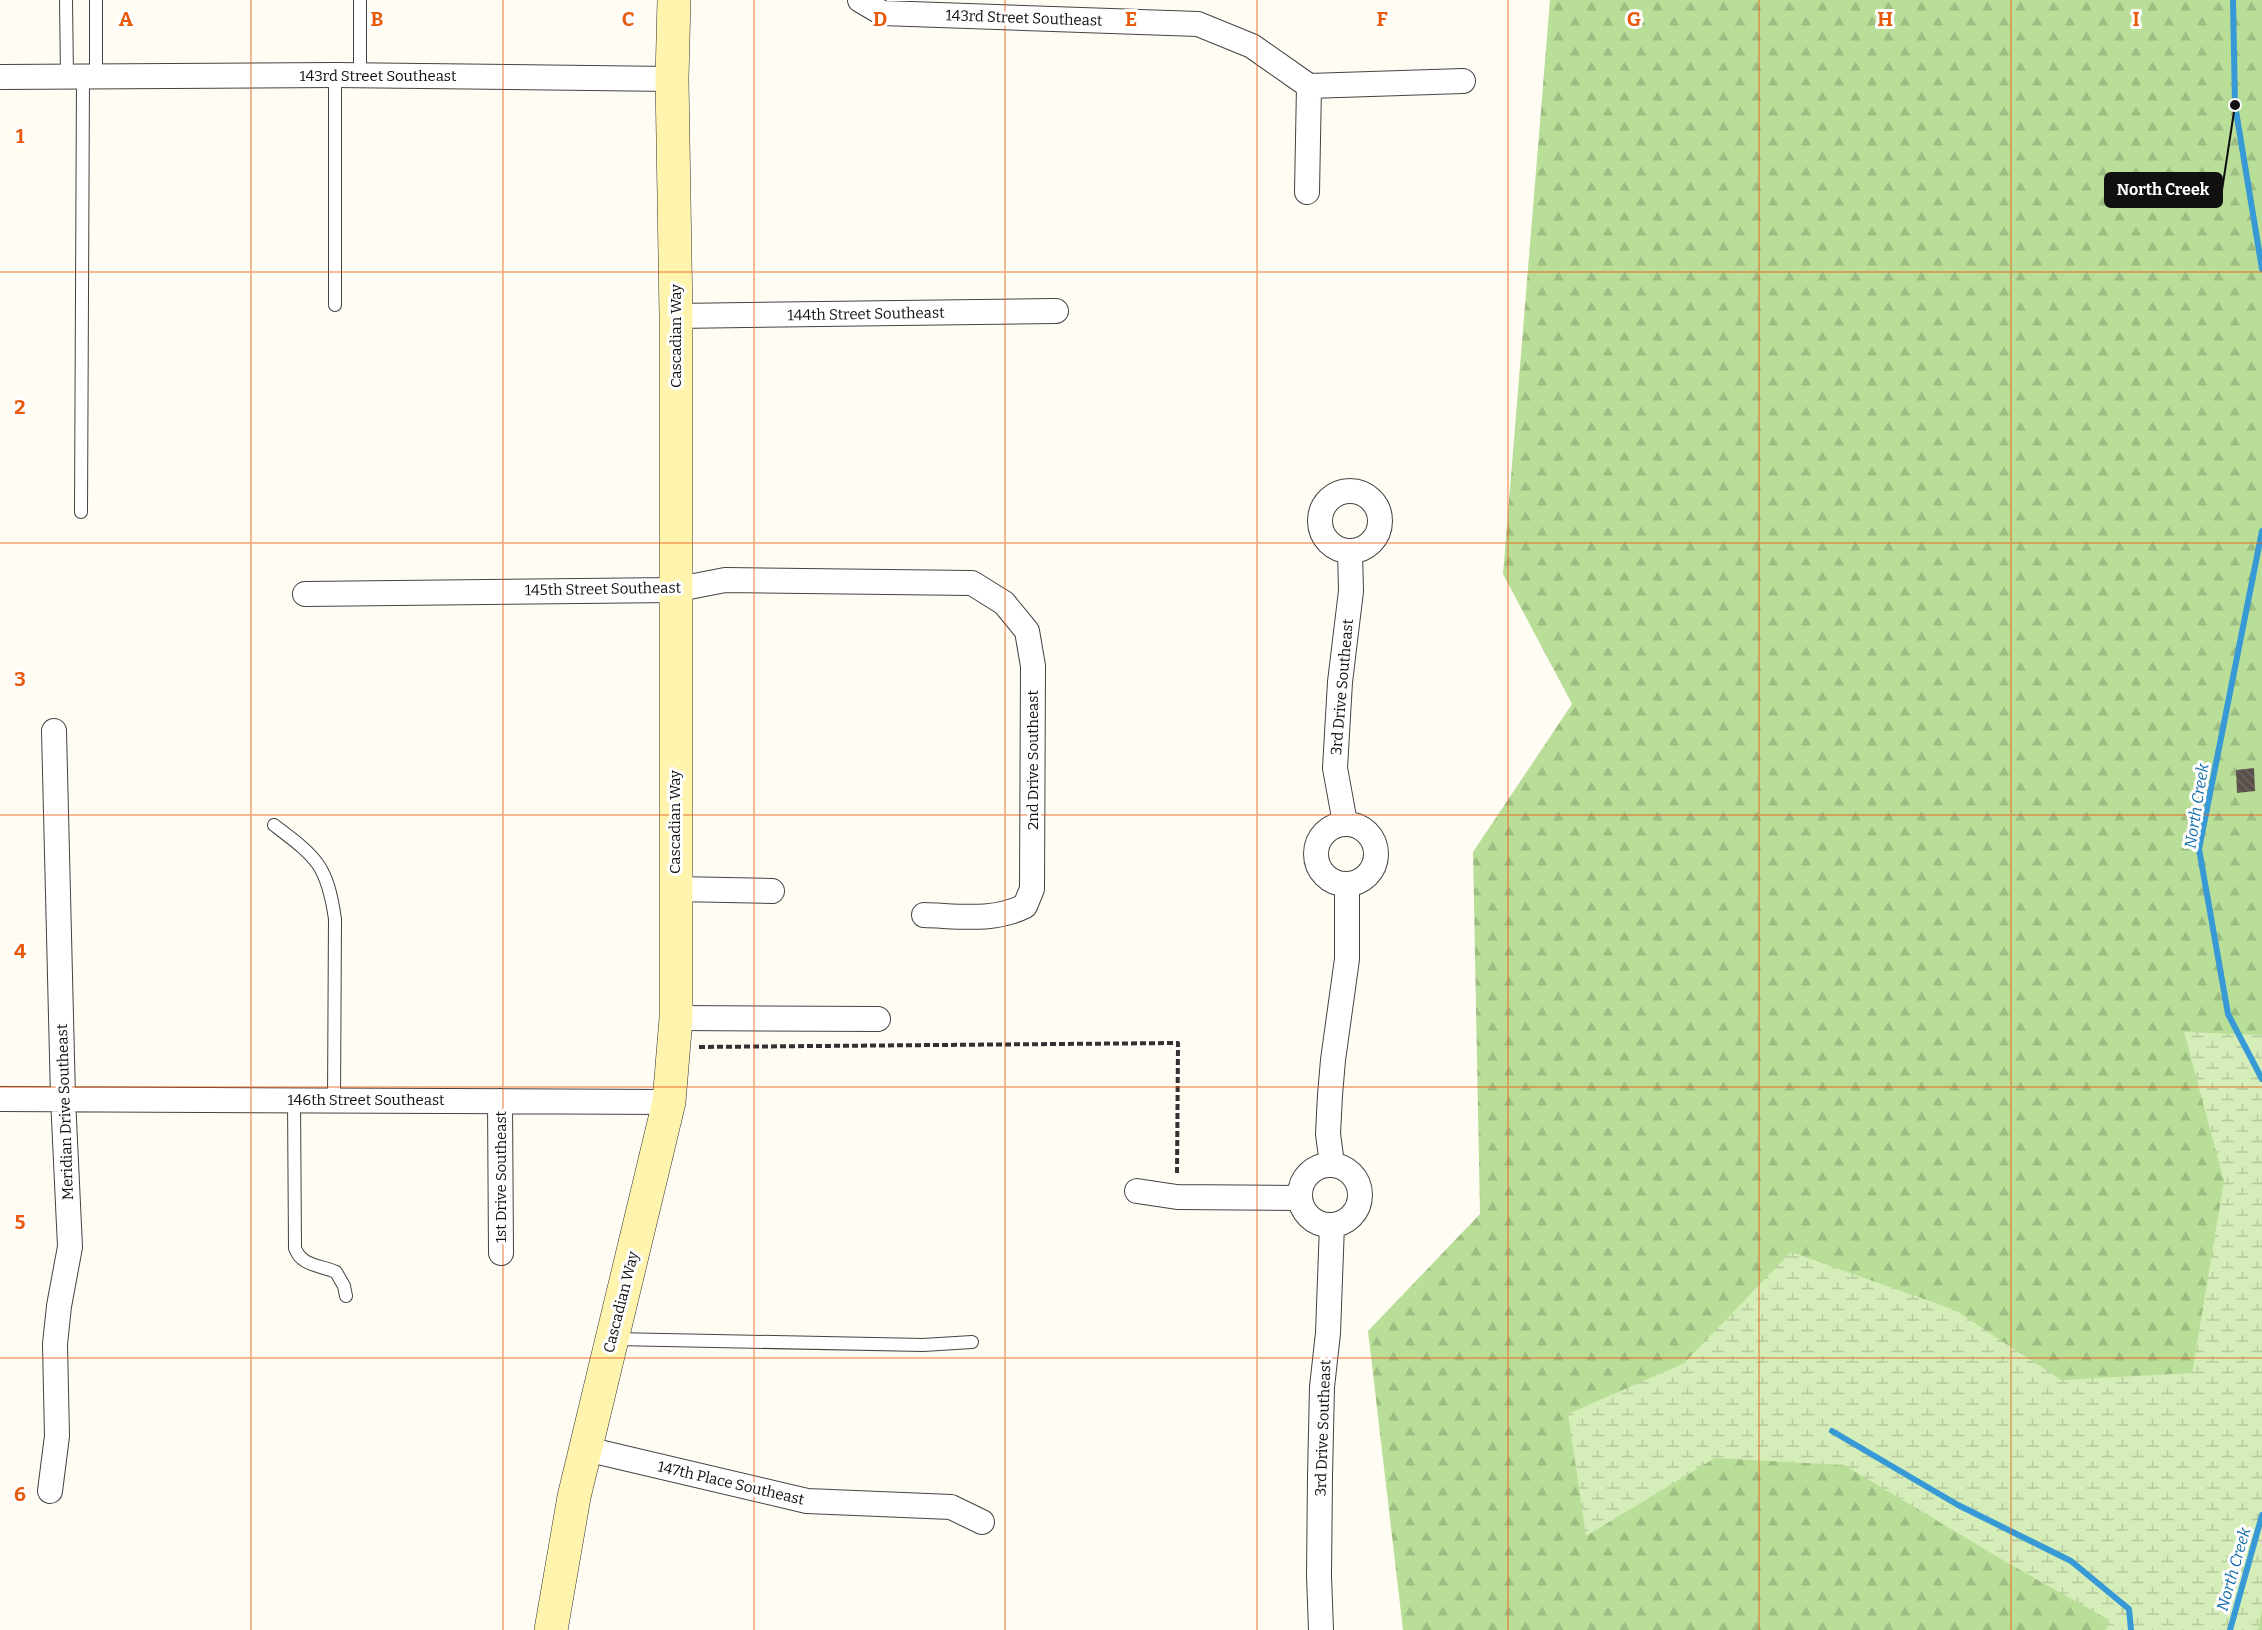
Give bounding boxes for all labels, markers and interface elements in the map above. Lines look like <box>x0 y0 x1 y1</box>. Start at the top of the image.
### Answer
street label: 143rd Street Southeast <box>945 6 1103 30</box>
text: A <box>119 7 134 31</box>
text: B <box>371 7 384 31</box>
text: C <box>622 7 634 31</box>
text: D <box>873 7 887 31</box>
text: E <box>1125 7 1137 31</box>
text: F <box>1376 7 1388 31</box>
text: G <box>1627 7 1641 31</box>
text: H <box>1877 7 1893 31</box>
text: I <box>2132 7 2140 31</box>
street label: 143rd Street Southeast <box>300 67 457 85</box>
text: 1 <box>16 124 25 148</box>
callout: North Creek <box>2105 173 2222 207</box>
text: North Creek <box>2117 180 2210 199</box>
street label: Cascadian Way <box>667 284 685 388</box>
street label: 144th Street Southeast <box>787 304 945 324</box>
text: 2 <box>14 395 26 419</box>
street label: 145th Street Southeast <box>525 579 682 599</box>
street label: 3rd Drive Southeast <box>1327 618 1357 756</box>
text: 3 <box>14 667 26 691</box>
street label: 2nd Drive Southeast <box>1024 690 1042 830</box>
water label: North Creek <box>2180 762 2213 850</box>
street label: Cascadian Way <box>666 770 684 874</box>
text: 4 <box>14 939 26 963</box>
street label: Meridian Drive Southeast <box>53 1023 77 1200</box>
street label: 146th Street Southeast <box>288 1091 445 1109</box>
street label: 1st Drive Southeast <box>492 1110 510 1243</box>
text: 5 <box>15 1210 26 1234</box>
street label: Cascadian Way <box>600 1249 642 1355</box>
street label: 3rd Drive Southeast <box>1312 1359 1334 1497</box>
street label: 147th Place Southeast <box>656 1457 807 1509</box>
text: 6 <box>14 1482 26 1506</box>
water label: North Creek <box>2213 1525 2255 1613</box>

